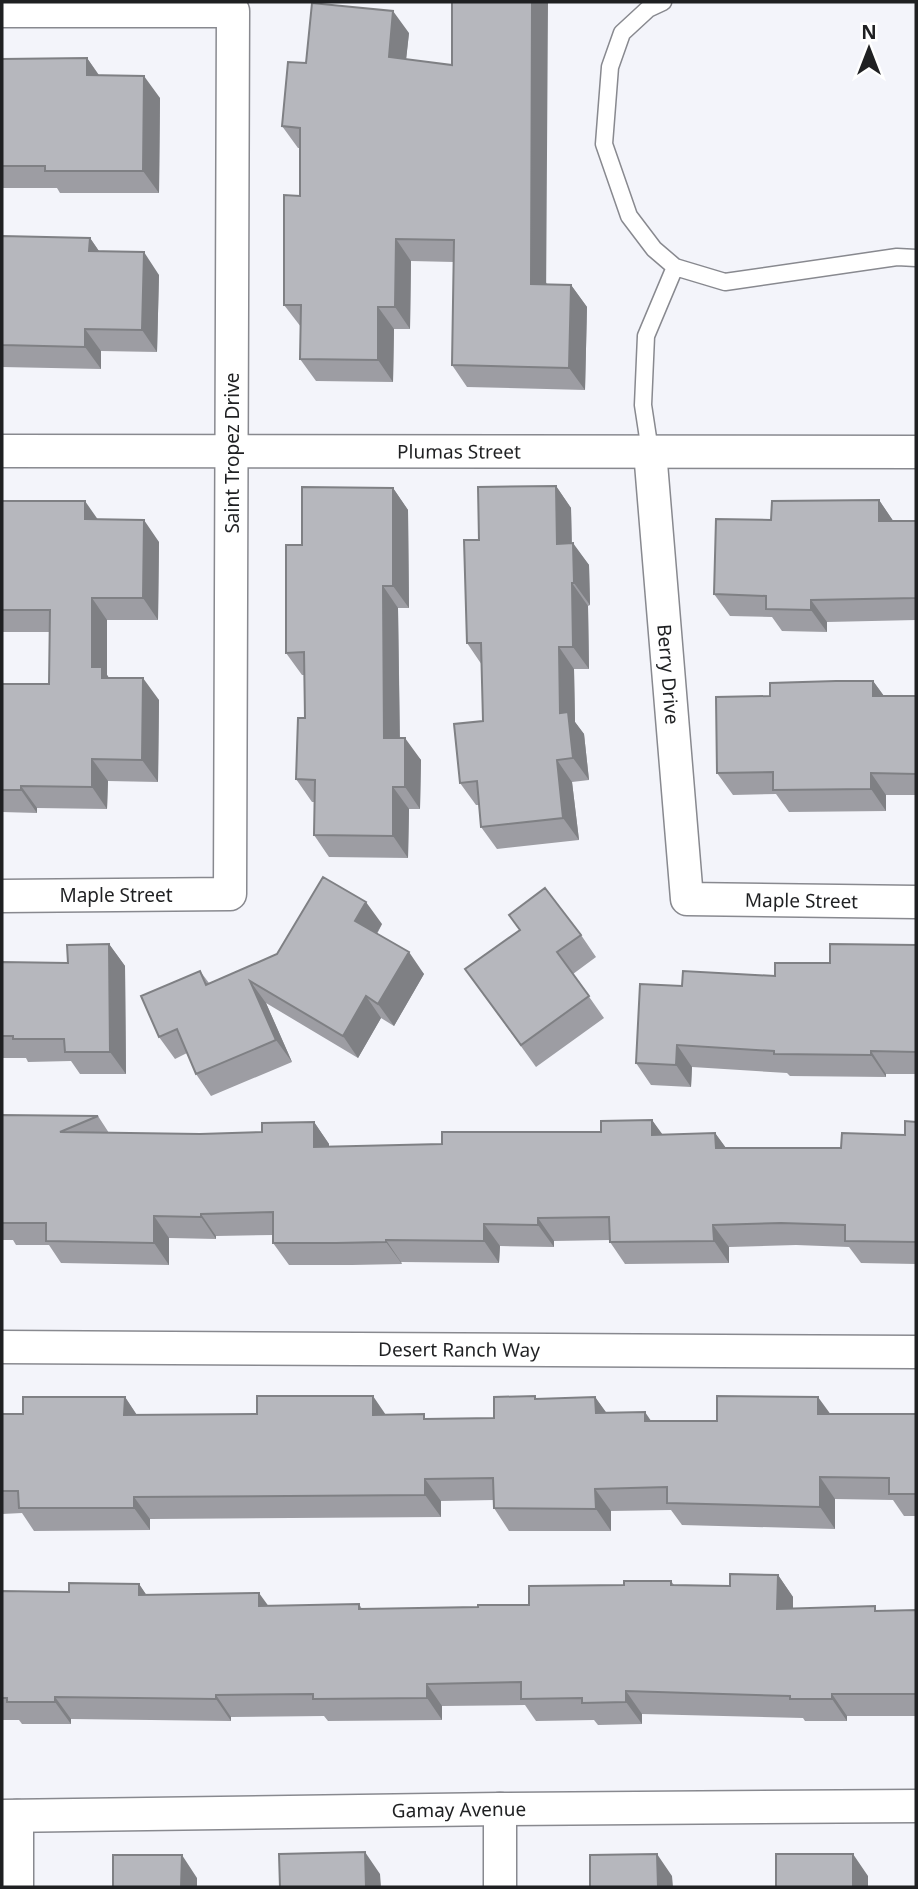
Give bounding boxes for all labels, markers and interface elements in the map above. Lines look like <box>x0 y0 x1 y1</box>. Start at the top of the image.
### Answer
north arrow <box>834 14 904 84</box>
text: N <box>861 19 877 45</box>
street label: Saint Tropez Drive <box>219 372 245 534</box>
street label: Plumas Street <box>397 438 521 465</box>
street label: Berry Drive <box>651 623 686 725</box>
street label: Maple Street <box>59 882 173 908</box>
street label: Maple Street <box>745 887 858 914</box>
street label: Desert Ranch Way <box>378 1336 540 1363</box>
street label: Gamay Avenue <box>392 1796 526 1824</box>

